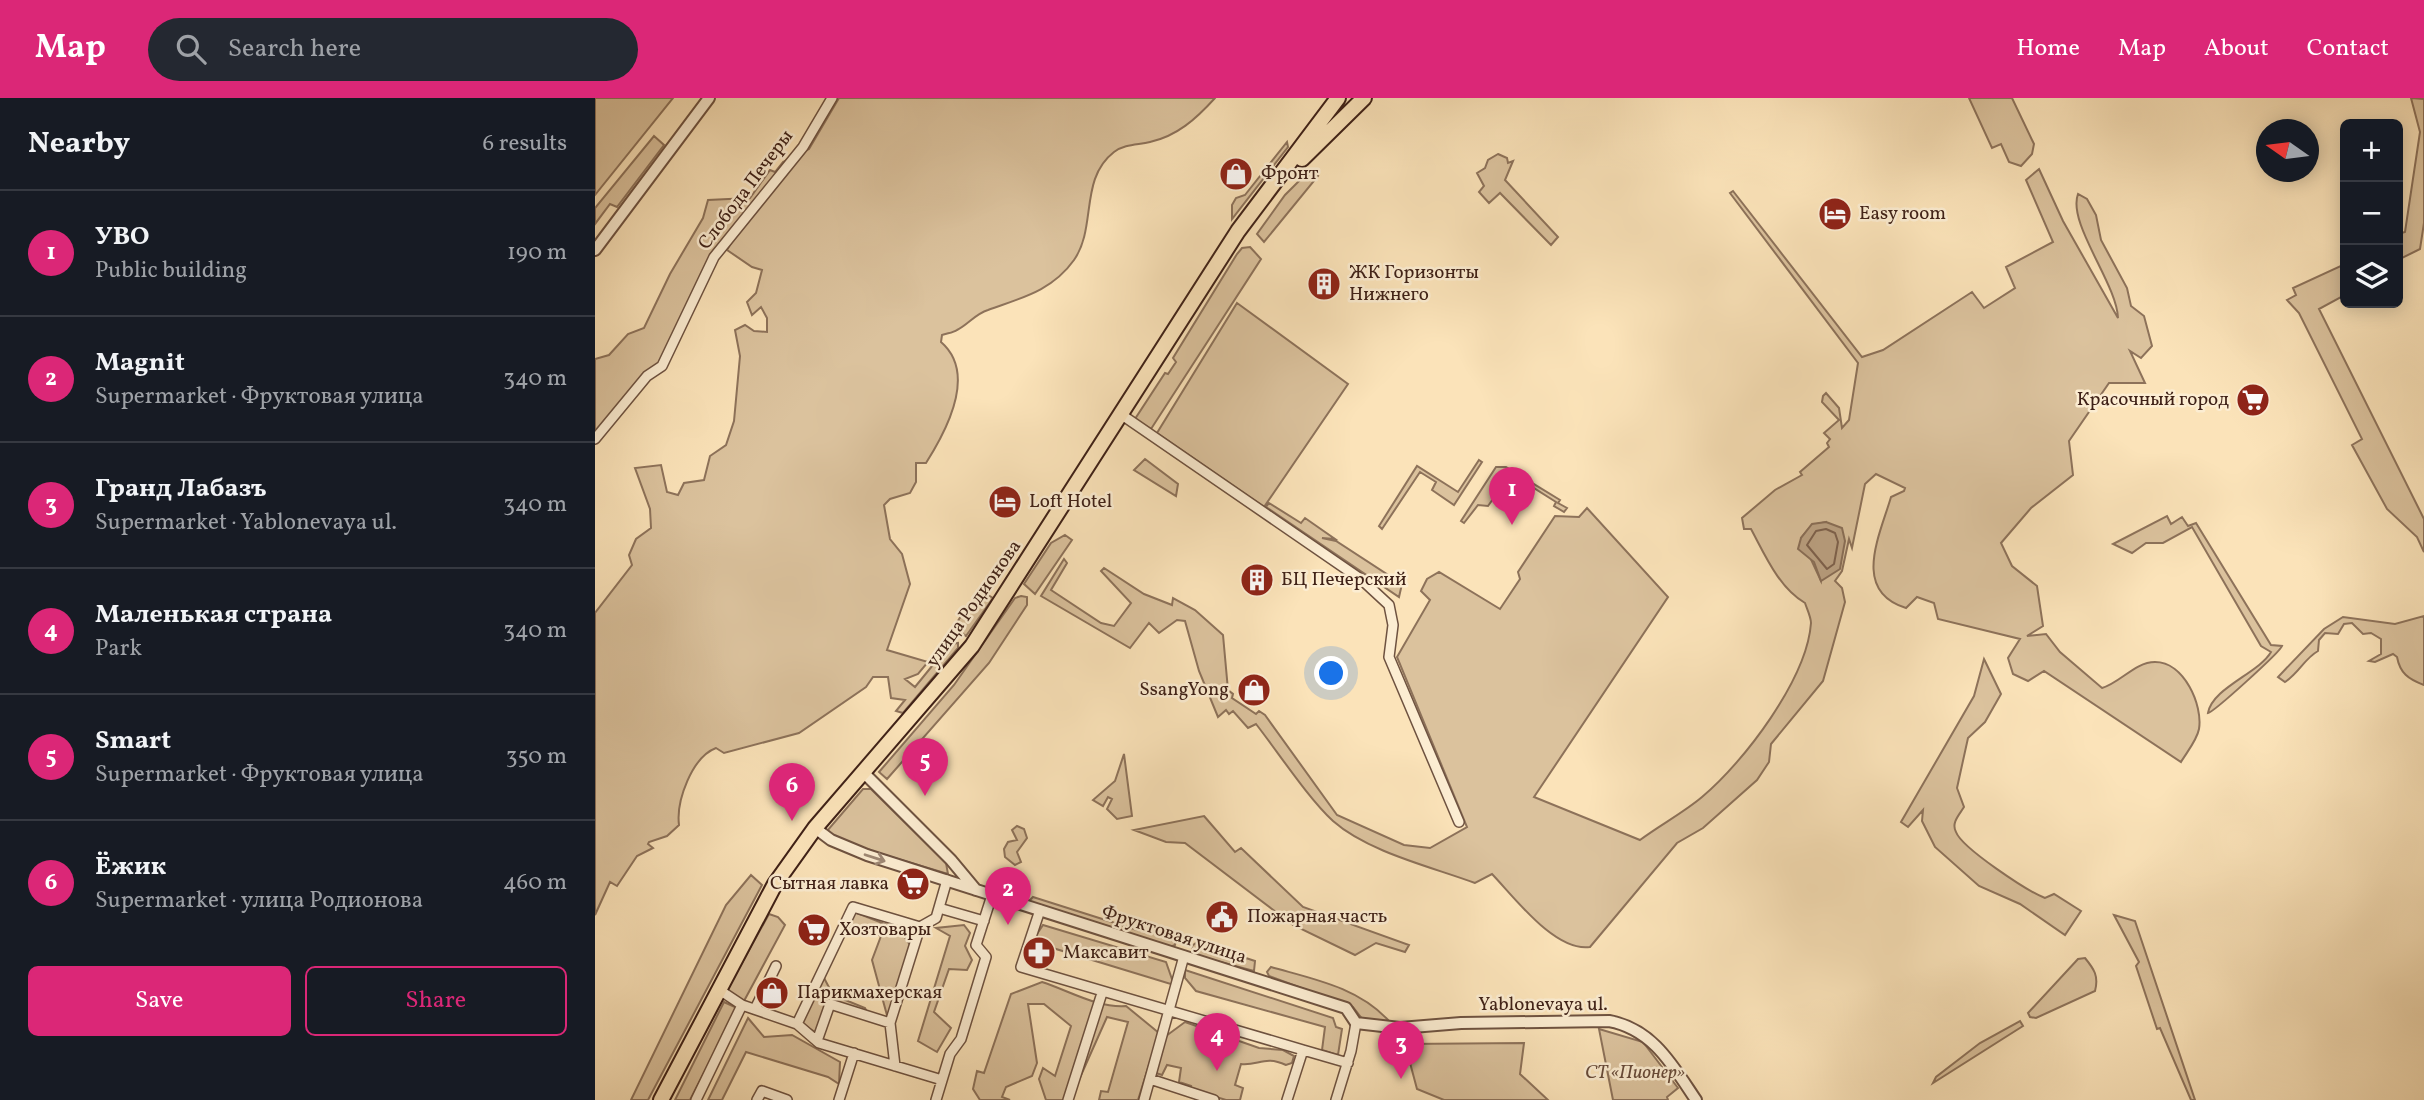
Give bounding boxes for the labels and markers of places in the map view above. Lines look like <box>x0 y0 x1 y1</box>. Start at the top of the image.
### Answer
shop icon: Фронт <box>1217 155 1255 193</box>
place label: Фронт <box>1261 161 1319 187</box>
hotel icon: Easy room <box>1816 195 1854 233</box>
place label: Easy room <box>1859 201 1946 227</box>
place label: ЖК Горизонты Нижнего <box>1349 260 1479 308</box>
building icon: ЖК Горизонты Нижнего <box>1305 265 1343 303</box>
supermarket icon: Красочный город <box>2234 381 2272 419</box>
place label: Красочный город <box>2077 387 2229 413</box>
pin: 1 <box>1489 467 1535 525</box>
hotel icon: Loft Hotel <box>986 483 1024 521</box>
place label: Loft Hotel <box>1029 489 1113 515</box>
building icon: БЦ Печерский <box>1238 561 1276 599</box>
place label: БЦ Печерский <box>1281 567 1406 593</box>
shop icon: SsangYong <box>1235 671 1273 709</box>
place label: SsangYong <box>1139 677 1229 703</box>
pin: 5 <box>902 738 948 796</box>
pin: 6 <box>769 763 815 821</box>
supermarket icon: Сытная лавка <box>894 865 932 903</box>
pin: 2 <box>985 867 1031 925</box>
place label: Сытная лавка <box>770 871 889 897</box>
public building icon: Пожарная часть <box>1203 898 1241 936</box>
place label: Пожарная часть <box>1247 904 1387 930</box>
supermarket icon: Хозтовары <box>795 911 833 949</box>
place label: Хозтовары <box>839 917 931 943</box>
pharmacy icon: Максавит <box>1020 934 1058 972</box>
place label: Максавит <box>1063 940 1149 966</box>
shop icon: Парикмахерская <box>753 974 791 1012</box>
place label: Парикмахерская <box>797 980 942 1006</box>
pin: 4 <box>1194 1013 1240 1071</box>
pin: 3 <box>1378 1021 1424 1079</box>

